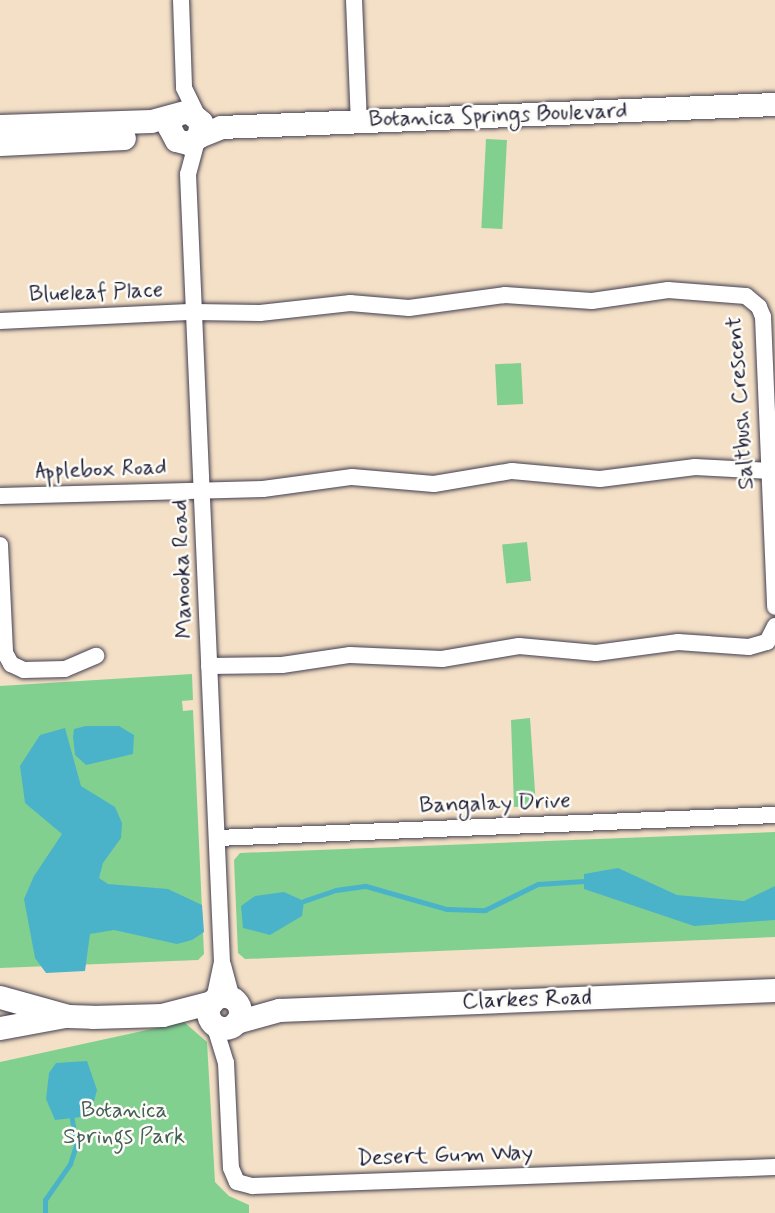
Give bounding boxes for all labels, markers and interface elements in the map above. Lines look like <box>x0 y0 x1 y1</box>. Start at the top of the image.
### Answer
street label: Botanica Springs Boulevard <box>367 98 629 134</box>
street label: Blueleaf Place <box>28 277 164 309</box>
street label: Saltbush Crescent <box>721 315 761 491</box>
street label: Applebox Road <box>35 454 167 486</box>
street label: Manooka Road <box>167 500 199 638</box>
street label: Bangalay Drive <box>420 788 570 820</box>
street label: Clarkes Road <box>462 984 592 1016</box>
park label: Botanica Springs Park <box>63 1097 185 1151</box>
street label: Desert Gum Way <box>357 1139 533 1173</box>

